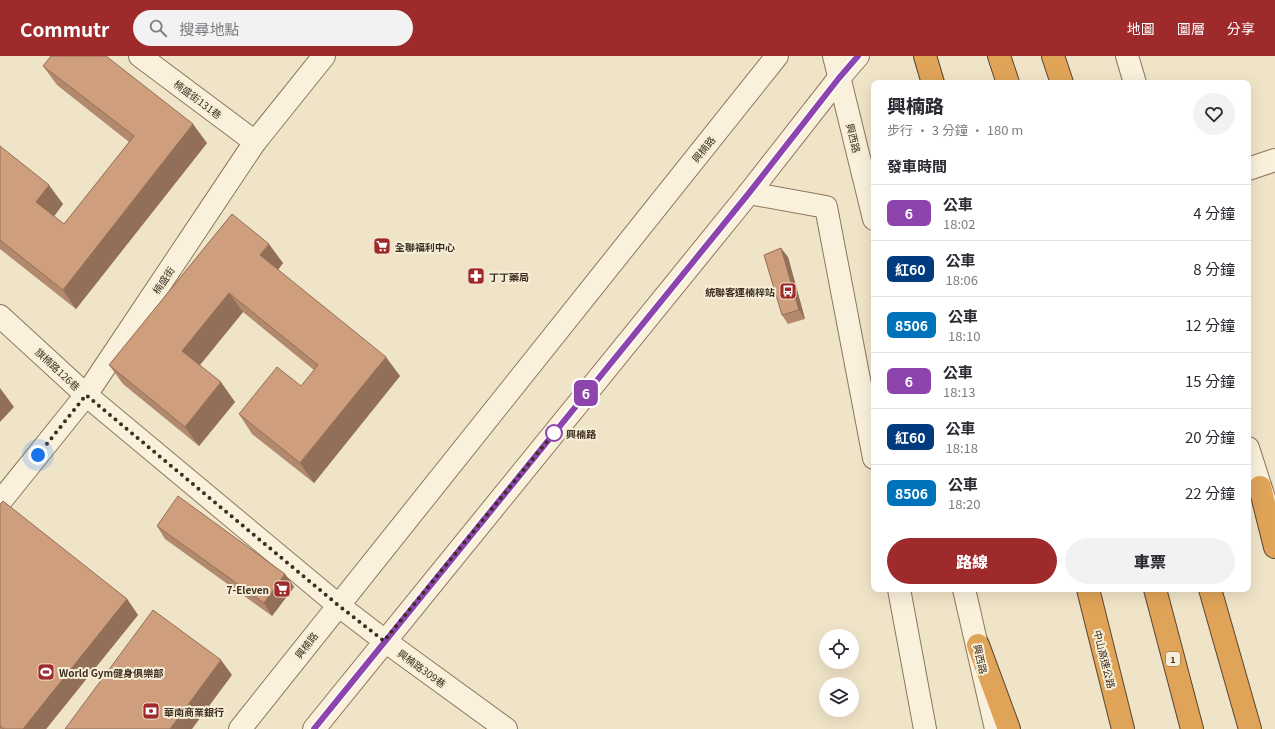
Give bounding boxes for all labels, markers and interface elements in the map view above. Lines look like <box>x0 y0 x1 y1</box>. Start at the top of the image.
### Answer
search box <box>133 10 413 46</box>
text: Commutr <box>20 15 109 42</box>
icon: search <box>147 17 169 39</box>
text: 搜尋地點 <box>179 18 239 39</box>
text: 地圖 <box>1127 18 1155 38</box>
text: 圖層 <box>1177 18 1205 38</box>
text: 分享 <box>1227 18 1255 38</box>
street label: 楠盛街131巷 <box>171 76 225 122</box>
text: 興楠路 <box>887 91 944 118</box>
button: heart <box>1193 93 1235 135</box>
text: 步行 · 3 分鐘 · 180 m <box>887 120 1023 139</box>
street label: 興西路 <box>843 122 865 154</box>
street label: 興楠路 <box>688 133 718 165</box>
text: 發車時間 <box>887 155 947 176</box>
text: 公車 <box>943 193 973 214</box>
text: 4 分鐘 <box>1193 202 1235 223</box>
text: 6 <box>905 203 913 223</box>
text: 18:02 <box>943 214 975 233</box>
supermarket icon: 全聯福利中心 <box>372 236 392 256</box>
place label: 全聯福利中心 <box>395 239 455 254</box>
text: 公車 <box>946 249 976 270</box>
text: 8 分鐘 <box>1193 258 1235 279</box>
text: 紅60 <box>895 259 926 279</box>
street label: 楠盛街 <box>148 263 178 297</box>
pharmacy icon: 丁丁藥局 <box>466 266 486 286</box>
place label: 丁丁藥局 <box>489 269 529 284</box>
text: 18:06 <box>946 270 978 289</box>
bus stop icon: 統聯客運楠梓站 <box>778 281 798 301</box>
place label: 統聯客運楠梓站 <box>705 284 775 299</box>
text: 公車 <box>948 305 978 326</box>
text: 12 分鐘 <box>1185 314 1235 335</box>
text: 8506 <box>895 315 928 335</box>
text: 18:10 <box>948 326 981 345</box>
street label: 旗楠路126巷 <box>32 344 84 394</box>
text: 公車 <box>943 361 973 382</box>
text: 15 分鐘 <box>1185 370 1235 391</box>
text: 6 <box>905 371 913 391</box>
line badge: 6 <box>573 380 599 406</box>
text: 18:13 <box>943 382 975 401</box>
text: 6 <box>582 383 590 403</box>
text: 公車 <box>946 417 976 438</box>
marker: 興楠路 <box>545 424 563 442</box>
place label: 興楠路 <box>566 426 597 441</box>
text: 20 分鐘 <box>1185 426 1235 447</box>
text: 紅60 <box>895 427 926 447</box>
text: 18:18 <box>946 438 978 457</box>
your location <box>28 445 48 465</box>
text: 公車 <box>948 473 978 494</box>
text: 22 分鐘 <box>1185 482 1235 503</box>
text: 8506 <box>895 483 928 503</box>
text: 18:20 <box>948 494 981 513</box>
button: 路線 <box>887 538 1057 584</box>
button: 車票 <box>1065 538 1235 584</box>
supermarket icon: 7-Eleven <box>272 579 292 599</box>
place label: 7-Eleven <box>227 582 269 597</box>
street label: 中山高速公路 <box>1090 628 1120 690</box>
street label: 興楠路 <box>291 629 321 661</box>
map controls <box>819 629 859 717</box>
button: locate <box>819 629 859 669</box>
street label: 興西路 <box>971 643 991 675</box>
street label: 興楠路309巷 <box>395 645 449 691</box>
road number: 1 <box>1166 652 1180 666</box>
sports icon: World Gym健身俱樂部 <box>36 662 56 682</box>
place label: World Gym健身俱樂部 <box>59 665 163 680</box>
button: layers <box>819 677 859 717</box>
bank icon: 華南商業銀行 <box>141 701 161 721</box>
place label: 華南商業銀行 <box>164 704 224 719</box>

